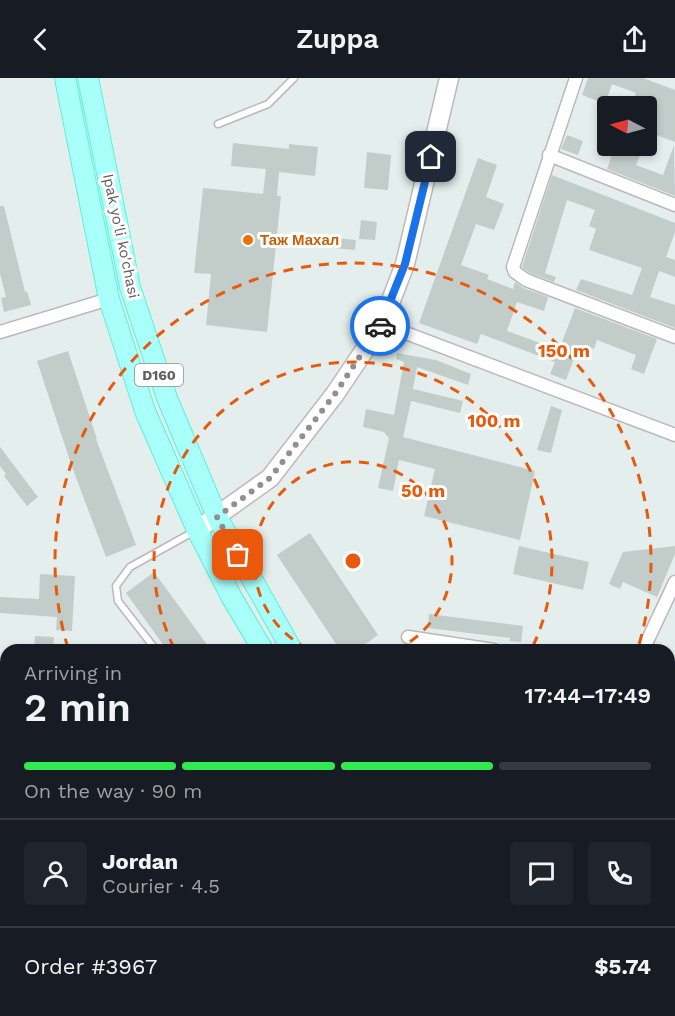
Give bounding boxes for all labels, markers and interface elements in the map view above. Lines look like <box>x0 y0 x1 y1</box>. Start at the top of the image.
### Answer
icon: back <box>24 23 57 56</box>
text: Zuppa <box>296 23 379 55</box>
icon: share <box>618 23 651 56</box>
north arrow <box>597 96 657 156</box>
map controls <box>597 96 657 156</box>
pin <box>405 131 456 182</box>
icon: home <box>414 140 447 173</box>
street label: Ipak yo'li ko'chasi <box>99 172 143 300</box>
place label: Таж Махал <box>260 231 339 249</box>
marker: Таж Махал <box>241 233 255 247</box>
courier <box>350 296 410 356</box>
icon: car <box>364 310 397 343</box>
text: 150 m <box>538 340 590 361</box>
road number: D160 <box>135 364 183 386</box>
text: 100 m <box>467 410 521 431</box>
text: 50 m <box>401 480 445 501</box>
pin <box>212 529 263 580</box>
icon: bag <box>221 538 254 571</box>
centre of rings <box>343 551 363 571</box>
text: Arriving in <box>24 661 122 685</box>
text: 17:44–17:49 <box>525 683 651 708</box>
text: 2 min <box>24 685 131 730</box>
text: On the way · 90 m <box>24 779 202 803</box>
button: person <box>24 842 87 905</box>
button: chat <box>510 842 573 905</box>
button: phone <box>588 842 651 905</box>
text: Jordan <box>102 849 178 874</box>
text: Courier · 4.5 <box>102 874 220 898</box>
text: Order #3967 <box>24 954 157 979</box>
text: $5.74 <box>594 954 651 979</box>

